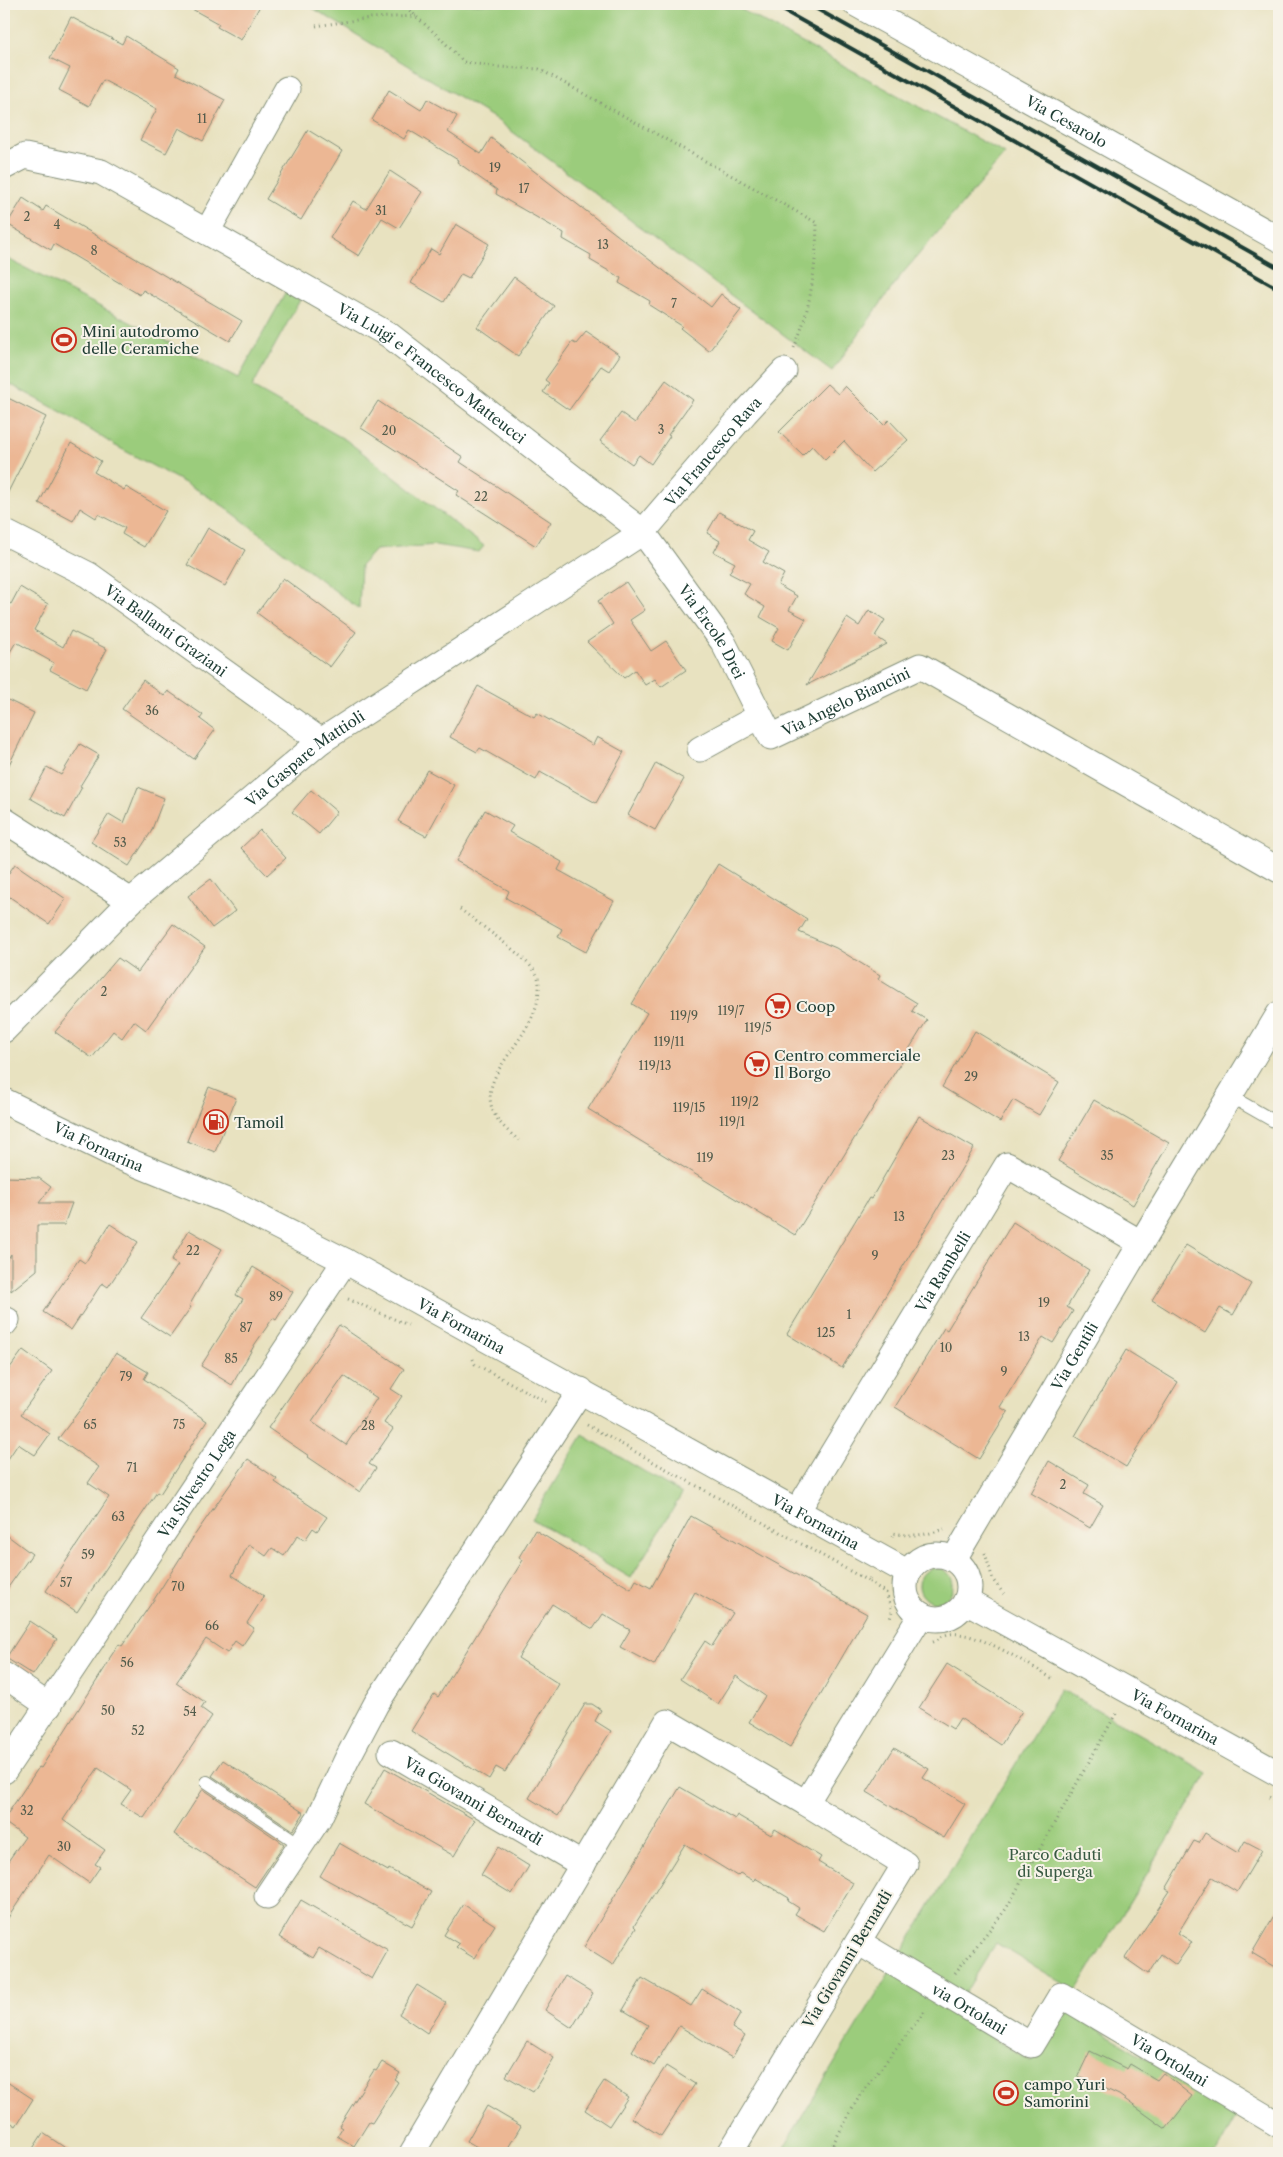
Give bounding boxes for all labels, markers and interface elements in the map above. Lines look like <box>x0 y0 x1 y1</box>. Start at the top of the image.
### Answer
street label: Via Cesarolo <box>1022 90 1111 151</box>
house number: 11 <box>197 111 207 126</box>
house number: 19 <box>489 160 501 175</box>
house number: 17 <box>519 181 530 196</box>
house number: 31 <box>375 203 387 218</box>
house number: 2 <box>24 209 31 224</box>
house number: 4 <box>54 217 61 232</box>
house number: 13 <box>597 237 609 252</box>
house number: 8 <box>90 243 98 258</box>
house number: 7 <box>671 296 677 311</box>
street label: Via Luigi e Francesco Matteucci <box>333 298 530 448</box>
place label: Mini autodromo delle Ceramiche <box>82 322 199 358</box>
sports icon: Mini autodromo delle Ceramiche <box>51 327 77 353</box>
street label: Via Francesco Rava <box>660 392 765 510</box>
house number: 3 <box>658 422 664 437</box>
house number: 20 <box>382 423 396 438</box>
house number: 22 <box>474 489 488 504</box>
street label: Via Ballanti Graziani <box>100 579 231 681</box>
street label: Via Ercole Drei <box>674 580 750 682</box>
street label: Via Angelo Biancini <box>778 663 913 740</box>
house number: 36 <box>145 703 159 718</box>
street label: Via Gaspare Mattioli <box>240 706 368 811</box>
house number: 53 <box>113 835 127 850</box>
house number: 2 <box>101 984 108 999</box>
supermarket icon: Coop <box>765 993 791 1019</box>
place label: Coop <box>796 997 835 1016</box>
house number: 119/7 <box>717 1003 745 1018</box>
house number: 119/9 <box>670 1008 698 1023</box>
house number: 119/5 <box>744 1020 772 1035</box>
house number: 119/11 <box>653 1034 685 1049</box>
place label: Centro commerciale Il Borgo <box>774 1046 921 1082</box>
supermarket icon: Centro commerciale Il Borgo <box>744 1051 770 1077</box>
house number: 119/13 <box>639 1058 671 1073</box>
house number: 29 <box>964 1069 978 1084</box>
house number: 119/2 <box>731 1094 759 1109</box>
house number: 119/15 <box>673 1100 705 1115</box>
fuel station icon: Tamoil <box>203 1109 229 1135</box>
place label: Tamoil <box>234 1113 284 1132</box>
house number: 119/1 <box>719 1114 745 1129</box>
street label: Via Fornarina <box>50 1117 147 1176</box>
house number: 23 <box>941 1148 955 1163</box>
house number: 35 <box>1100 1148 1114 1163</box>
house number: 119 <box>696 1150 714 1165</box>
house number: 13 <box>893 1209 905 1224</box>
street label: Via Rambelli <box>910 1227 974 1316</box>
house number: 22 <box>186 1243 200 1258</box>
house number: 9 <box>871 1248 879 1263</box>
house number: 89 <box>269 1289 283 1304</box>
street label: Via Fornarina <box>413 1293 509 1357</box>
house number: 19 <box>1038 1295 1050 1310</box>
house number: 1 <box>846 1307 852 1322</box>
street label: Via Gentili <box>1046 1318 1102 1394</box>
house number: 87 <box>239 1320 253 1335</box>
house number: 125 <box>817 1325 835 1340</box>
house number: 13 <box>1018 1329 1030 1344</box>
house number: 10 <box>940 1340 952 1355</box>
house number: 85 <box>224 1351 238 1366</box>
house number: 9 <box>1000 1364 1008 1379</box>
house number: 79 <box>120 1369 132 1384</box>
house number: 65 <box>83 1417 97 1432</box>
house number: 75 <box>173 1417 185 1432</box>
house number: 28 <box>361 1418 375 1433</box>
street label: Via Silvestro Lega <box>153 1426 239 1542</box>
house number: 71 <box>127 1460 137 1475</box>
house number: 2 <box>1060 1477 1067 1492</box>
street label: Via Fornarina <box>768 1489 863 1553</box>
house number: 63 <box>111 1509 125 1524</box>
house number: 59 <box>81 1547 95 1562</box>
house number: 57 <box>60 1575 72 1590</box>
house number: 70 <box>171 1579 185 1594</box>
house number: 66 <box>205 1618 219 1633</box>
house number: 56 <box>120 1655 134 1670</box>
street label: Via Fornarina <box>1127 1684 1222 1749</box>
house number: 50 <box>101 1703 115 1718</box>
house number: 54 <box>183 1704 197 1719</box>
house number: 52 <box>131 1723 145 1738</box>
street label: Via Giovanni Bernardi <box>400 1752 547 1849</box>
house number: 32 <box>20 1803 34 1818</box>
house number: 30 <box>57 1839 71 1854</box>
park label: Parco Caduti di Superga <box>1009 1845 1102 1881</box>
street label: Via Giovanni Bernardi <box>798 1886 896 2032</box>
street label: via Ortolani <box>928 1978 1011 2038</box>
street label: Via Ortolani <box>1127 2029 1212 2090</box>
place label: campo Yuri Samorini <box>1024 2075 1106 2111</box>
sports icon: campo Yuri Samorini <box>993 2080 1019 2106</box>

